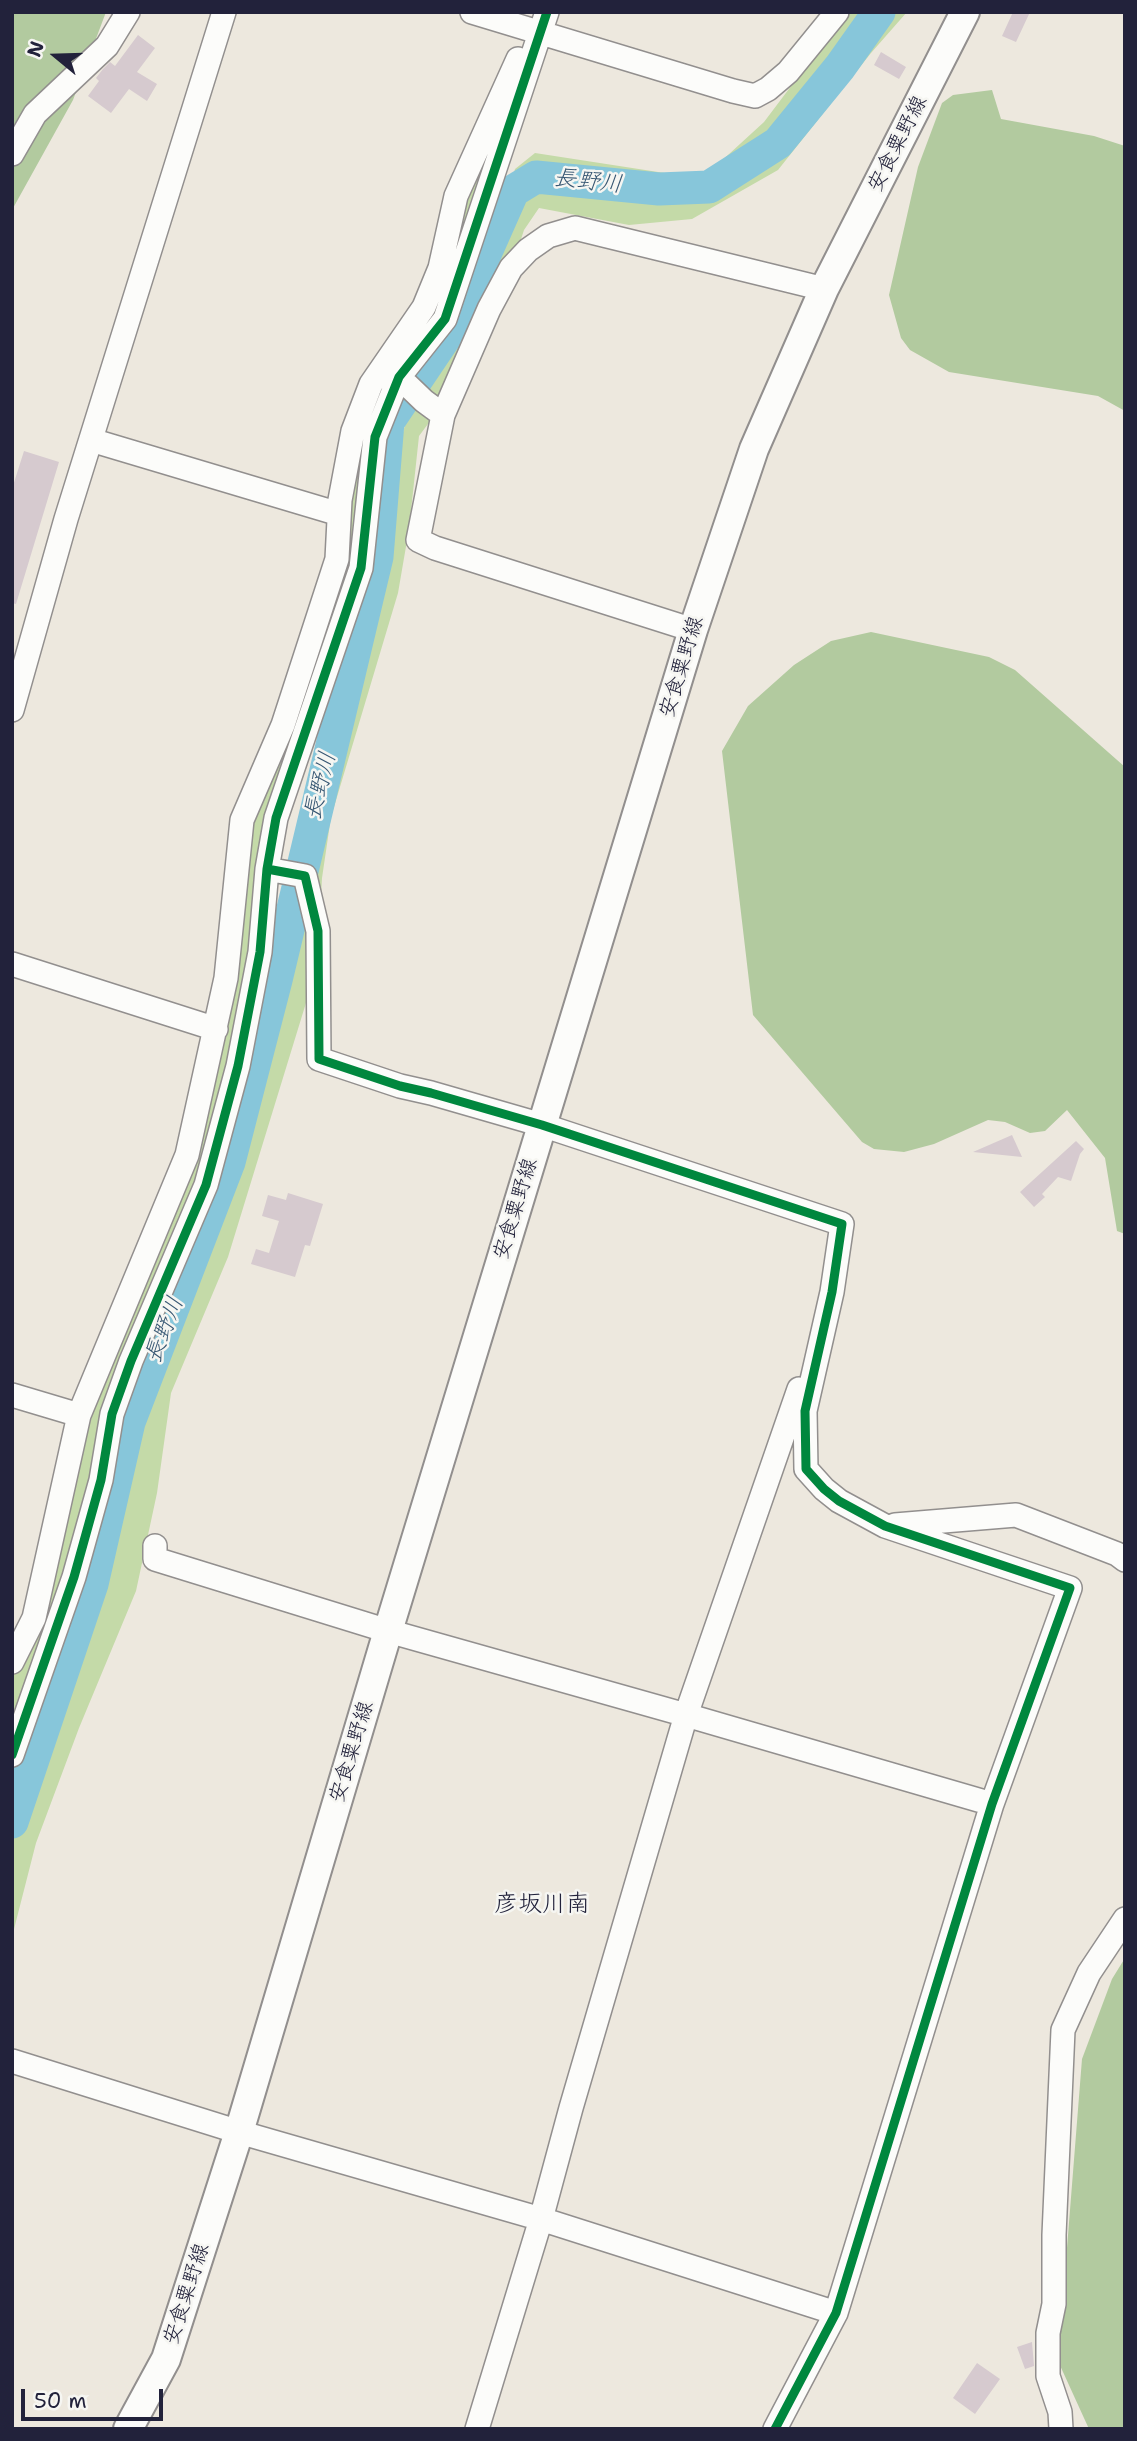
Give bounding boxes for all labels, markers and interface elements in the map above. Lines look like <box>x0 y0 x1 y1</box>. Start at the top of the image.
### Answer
north arrow <box>21 21 91 91</box>
text: N <box>21 38 50 60</box>
street label: 安食粟野線 <box>863 92 933 196</box>
water label: 長野川 <box>552 165 624 199</box>
street label: 安食粟野線 <box>655 613 709 721</box>
water label: 長野川 <box>299 749 343 823</box>
street label: 安食粟野線 <box>489 1155 543 1263</box>
water label: 長野川 <box>140 1293 190 1367</box>
street label: 安食粟野線 <box>325 1698 379 1806</box>
district label: 彦坂川南 <box>494 1891 590 1919</box>
street label: 安食粟野線 <box>159 2240 215 2348</box>
scale bar <box>24 2374 166 2418</box>
text: 50 m <box>34 2387 87 2415</box>

